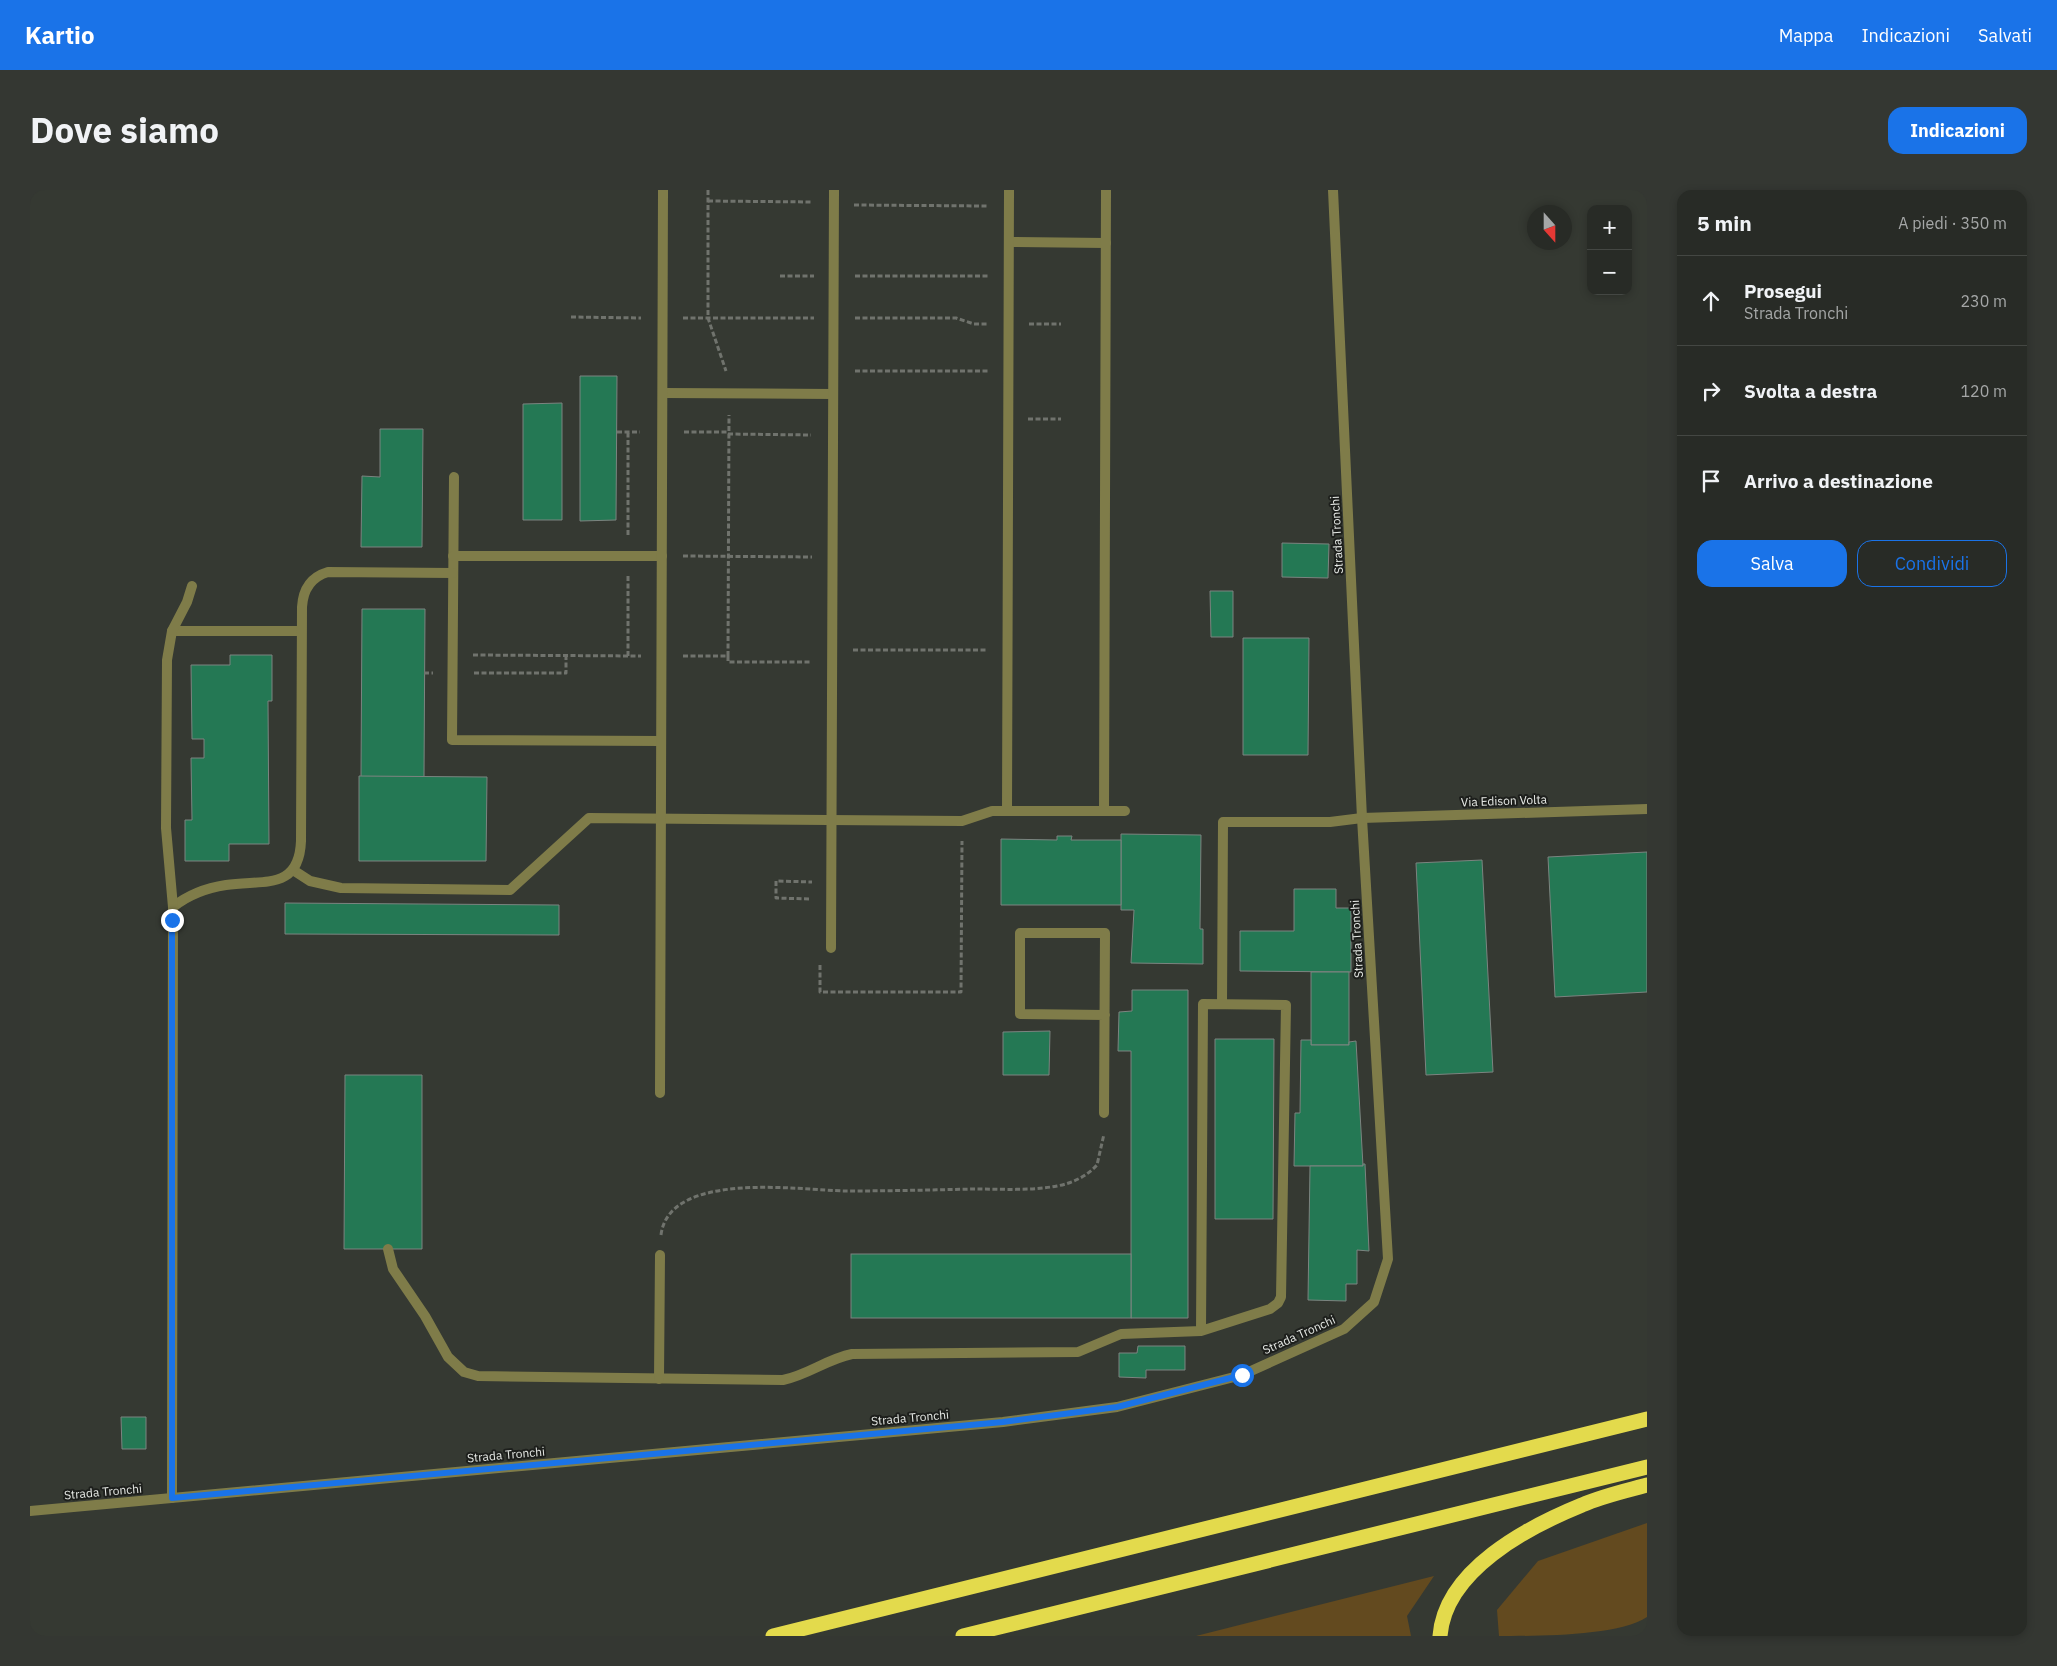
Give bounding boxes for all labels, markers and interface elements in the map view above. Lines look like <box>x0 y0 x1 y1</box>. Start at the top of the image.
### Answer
text: Kartio <box>25 19 95 51</box>
text: Mappa <box>1779 24 1833 47</box>
text: Indicazioni <box>1861 24 1950 47</box>
text: Salvati <box>1978 24 2032 47</box>
text: Dove siamo <box>30 107 219 153</box>
button: Indicazioni <box>1888 107 2027 154</box>
north arrow <box>1527 205 1572 250</box>
map controls <box>1587 205 1632 295</box>
button: + <box>1587 205 1632 250</box>
text: 5 min <box>1697 209 1752 237</box>
text: A piedi · 350 m <box>1898 213 2007 233</box>
button: − <box>1587 250 1632 295</box>
text: Prosegui <box>1744 279 1822 303</box>
icon: ahead <box>1697 287 1725 315</box>
text: 230 m <box>1960 291 2007 311</box>
text: Strada Tronchi <box>1744 303 1848 323</box>
icon: right <box>1697 377 1725 405</box>
text: Svolta a destra <box>1744 379 1877 403</box>
text: 120 m <box>1960 381 2007 401</box>
icon: arrive <box>1697 467 1725 495</box>
text: Arrivo a destinazione <box>1744 469 1933 493</box>
street label: Strada Tronchi <box>1327 496 1346 574</box>
button: Salva <box>1697 540 1847 587</box>
button: Condividi <box>1857 540 2007 587</box>
street label: Via Edison Volta <box>1461 791 1548 809</box>
street label: Strada Tronchi <box>1347 900 1366 978</box>
route end <box>161 909 184 932</box>
street label: Strada Tronchi <box>1260 1312 1338 1357</box>
route start <box>1231 1364 1254 1387</box>
street label: Strada Tronchi <box>870 1407 950 1428</box>
street label: Strada Tronchi <box>466 1444 546 1465</box>
street label: Strada Tronchi <box>63 1481 143 1502</box>

